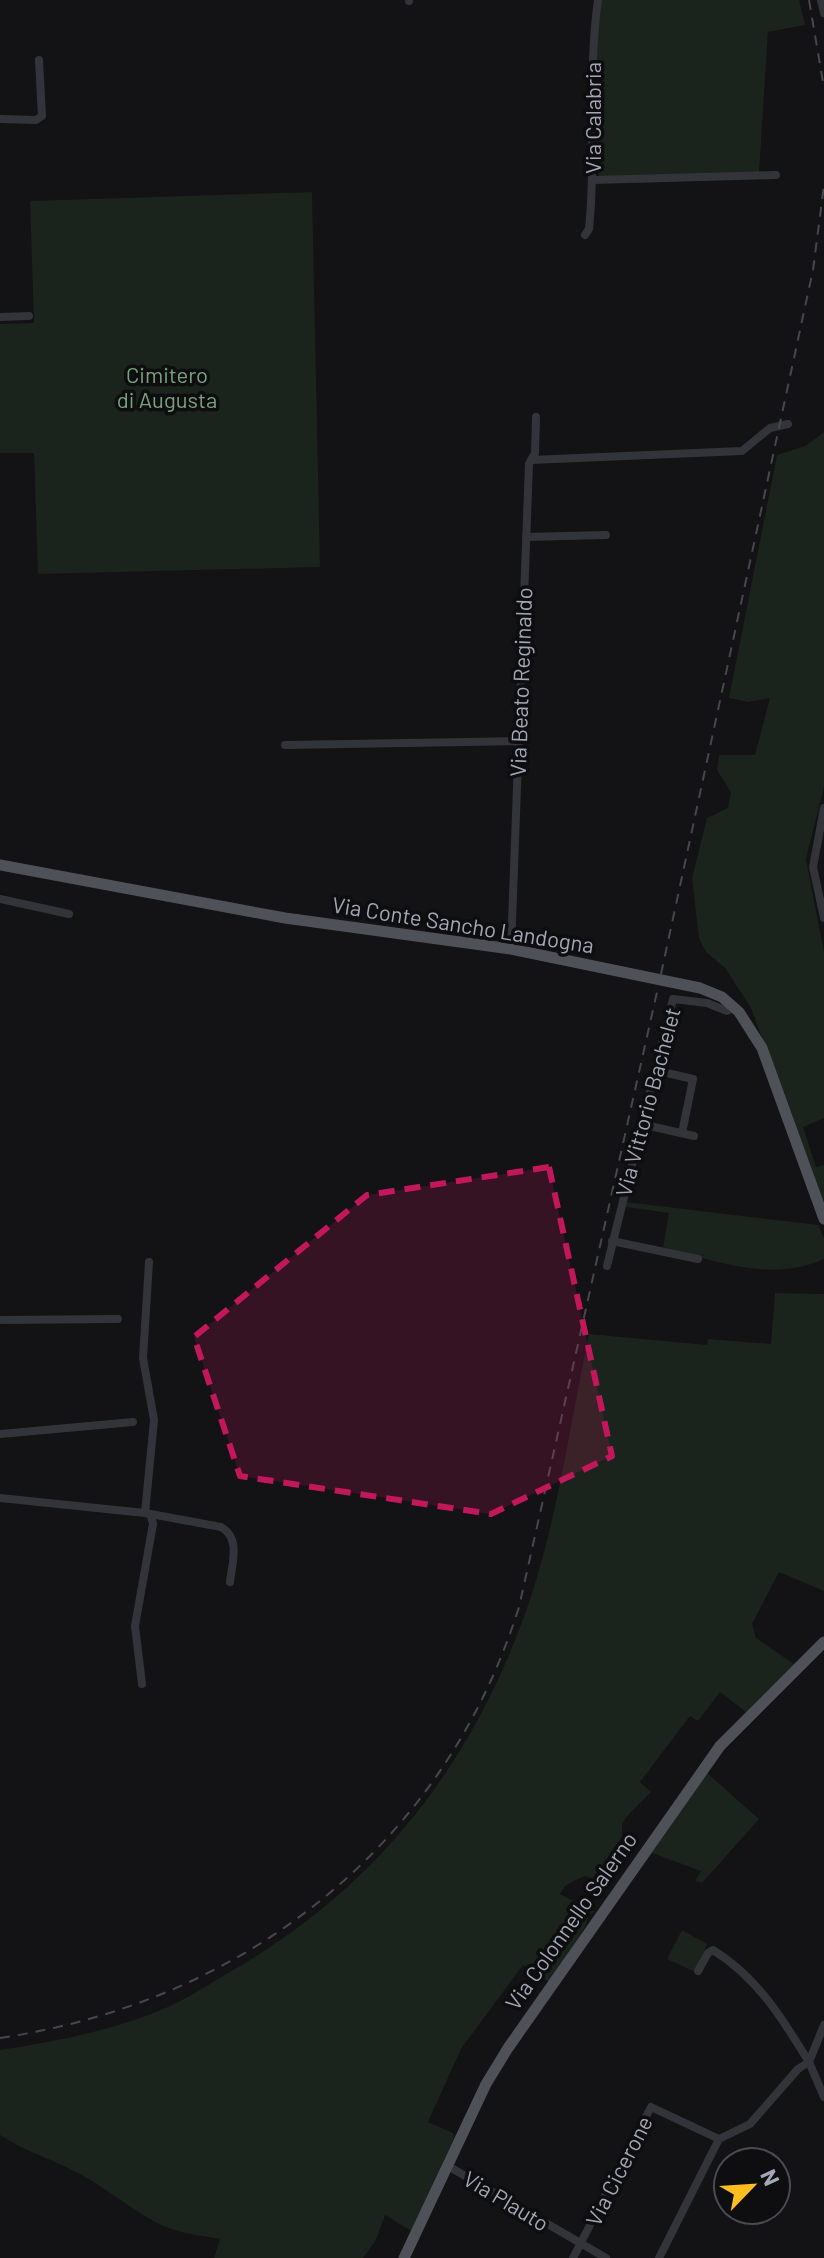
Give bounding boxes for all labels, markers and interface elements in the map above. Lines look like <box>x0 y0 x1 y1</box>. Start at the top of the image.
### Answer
street label: Via Calabria <box>579 62 605 174</box>
park label: Cimitero di Augusta <box>117 361 217 412</box>
street label: Via Beato Reginaldo <box>504 587 536 777</box>
street label: Via Conte Sancho Landogna <box>330 890 596 958</box>
street label: Via Vittorio Bachelet <box>609 1004 685 1199</box>
street label: Via Colonnello Salerno <box>499 1827 641 2014</box>
street label: Via Cicerone <box>579 2111 657 2230</box>
north arrow <box>712 2146 792 2226</box>
street label: Via Plauto <box>459 2165 554 2236</box>
text: N <box>756 2165 786 2189</box>

